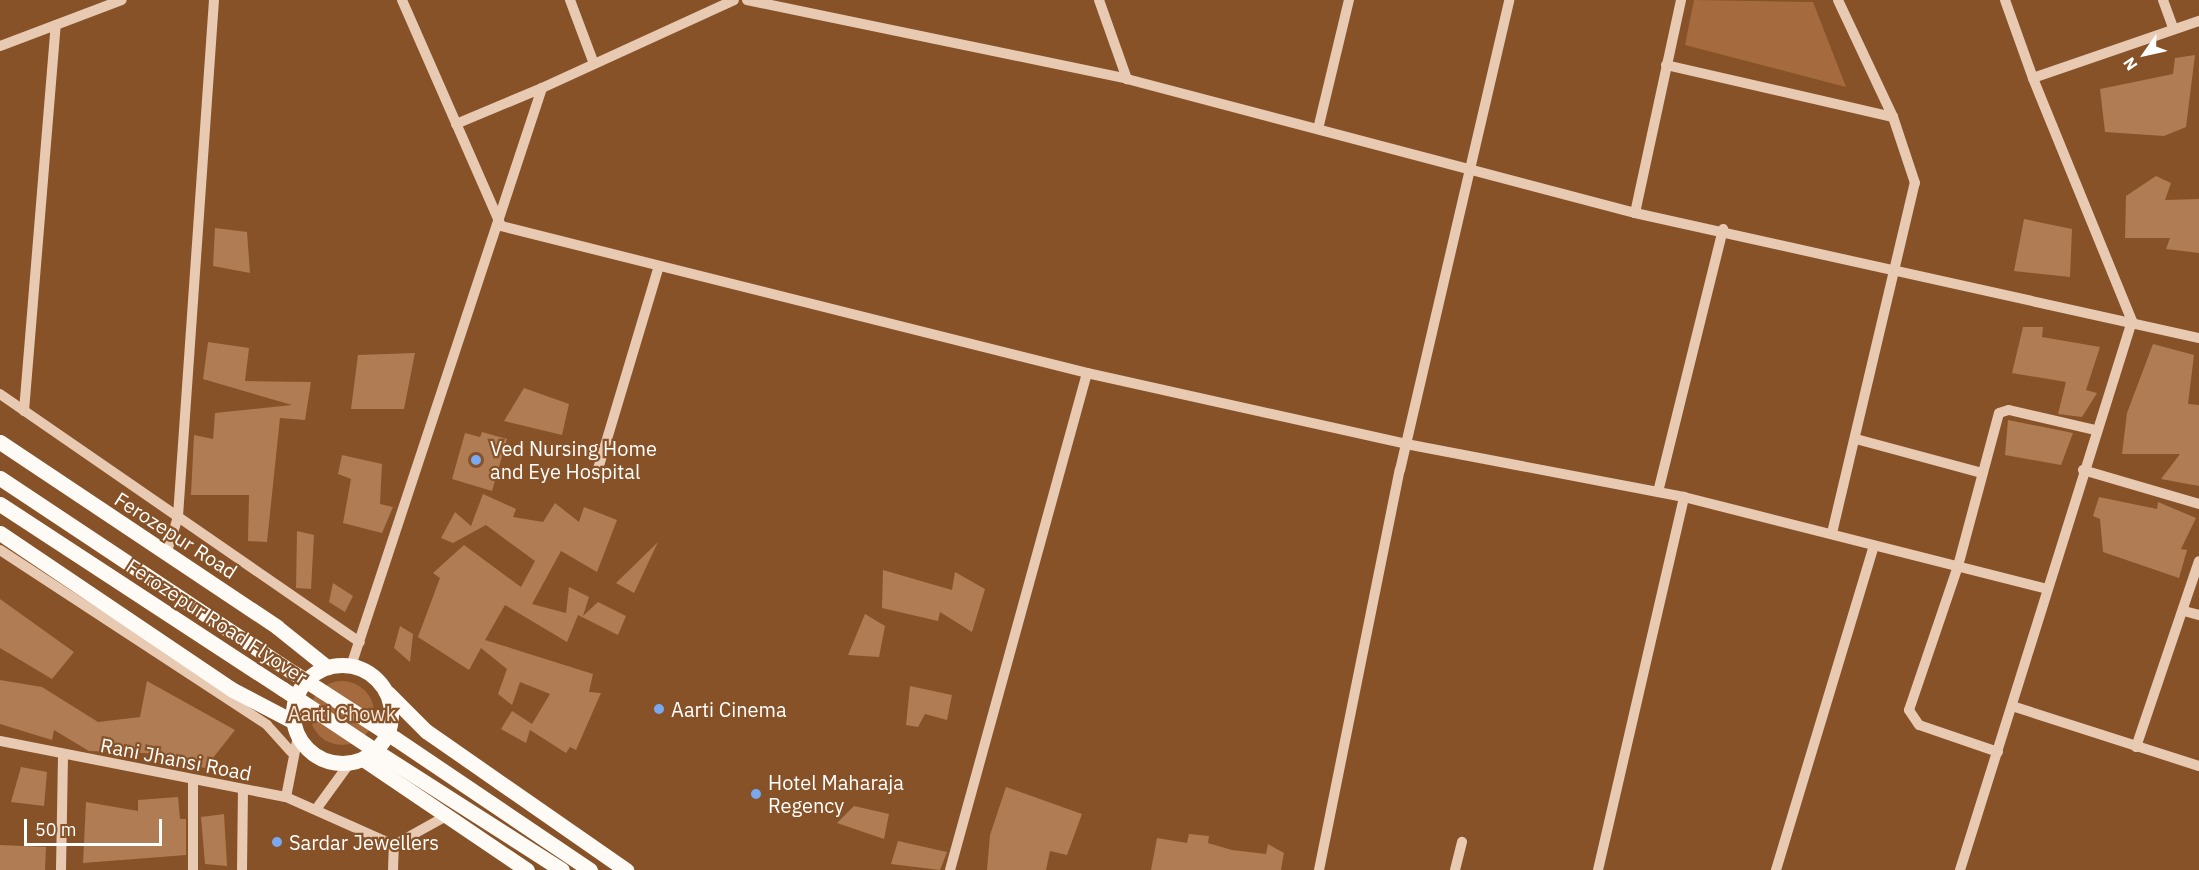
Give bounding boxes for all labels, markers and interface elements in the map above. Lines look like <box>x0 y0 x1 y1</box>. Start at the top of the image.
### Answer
north arrow <box>2115 24 2175 84</box>
text: N <box>2119 54 2142 74</box>
place label: Ved Nursing Home and Eye Hospital <box>490 436 657 483</box>
marker: Ved Nursing Home and Eye Hospital <box>467 451 485 469</box>
street label: Ferozepur Road <box>110 487 242 583</box>
street label: Ferozepur Road Flyover <box>122 553 312 689</box>
place label: Aarti Cinema <box>671 697 787 721</box>
park label: Aarti Chowk <box>288 701 396 725</box>
marker: Aarti Cinema <box>652 702 666 716</box>
street label: Rani Jhansi Road <box>98 733 254 785</box>
place label: Hotel Maharaja Regency <box>768 771 904 818</box>
marker: Hotel Maharaja Regency <box>749 787 763 801</box>
scale bar <box>27 807 165 845</box>
text: 50 m <box>35 818 77 841</box>
place label: Sardar Jewellers <box>289 830 439 854</box>
marker: Sardar Jewellers <box>270 835 284 849</box>

